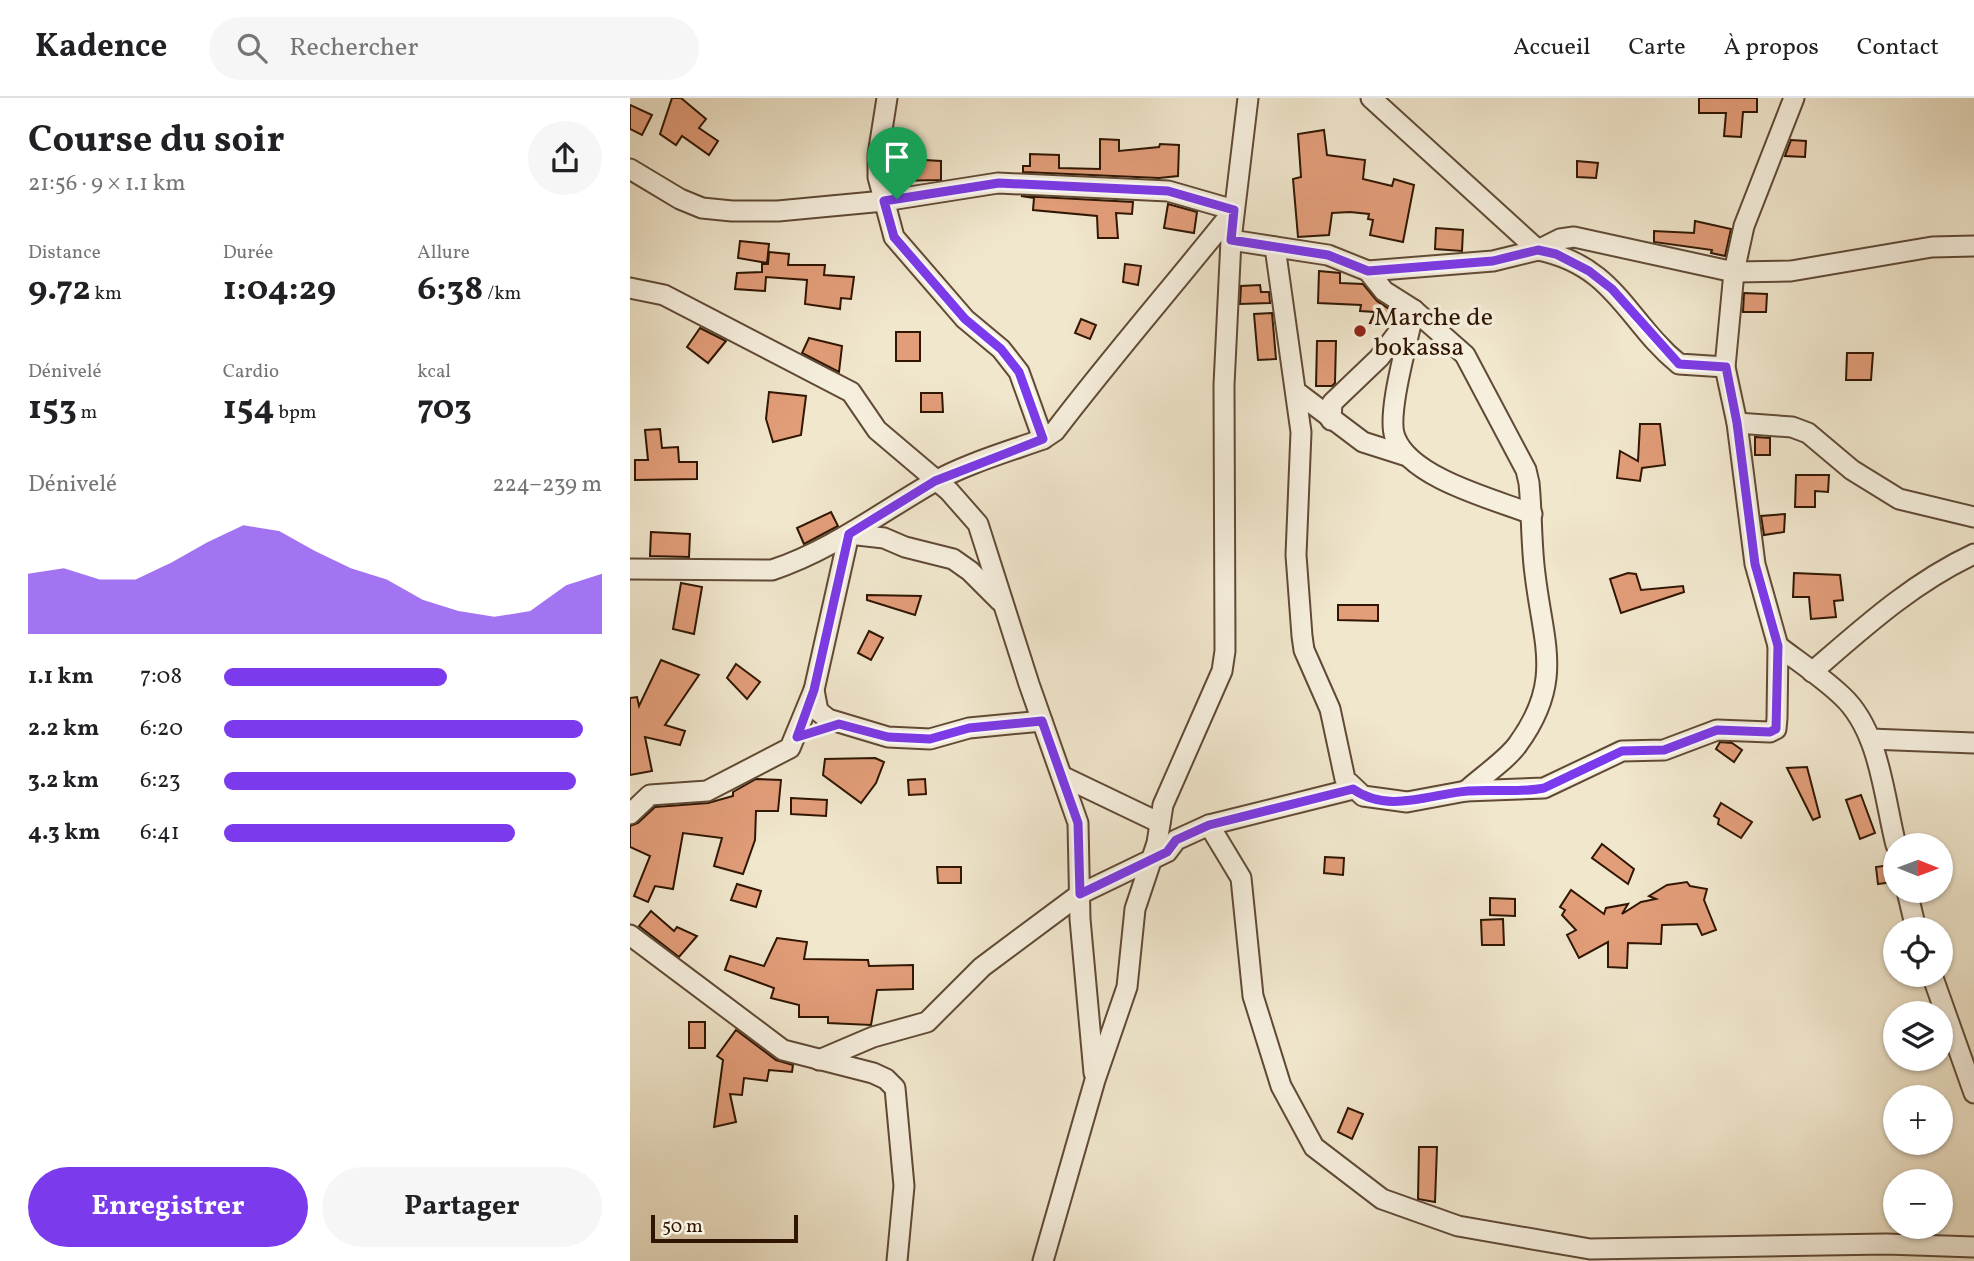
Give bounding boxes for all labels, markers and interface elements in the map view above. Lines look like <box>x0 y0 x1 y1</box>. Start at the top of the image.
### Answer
search box <box>209 17 699 80</box>
text: Kadence <box>35 25 167 71</box>
icon: search <box>233 29 271 67</box>
text: Rechercher <box>289 30 418 66</box>
text: Accueil <box>1513 31 1590 65</box>
text: Carte <box>1628 31 1686 65</box>
text: À propos <box>1724 31 1819 65</box>
text: Contact <box>1857 31 1939 65</box>
text: Course du soir <box>28 115 284 168</box>
button: share <box>528 121 602 195</box>
pin <box>867 127 927 199</box>
icon: arrive <box>878 138 916 176</box>
text: 21:56 · 9 × 1.1 km <box>28 168 186 200</box>
text: Distance <box>28 240 101 266</box>
text: Durée <box>223 240 273 266</box>
text: Allure <box>417 240 470 266</box>
text: 9.72 <box>28 266 91 314</box>
text: 1:04:29 <box>223 266 336 314</box>
text: 6:38 <box>417 266 483 314</box>
text: km <box>91 281 122 307</box>
text: /km <box>483 281 521 307</box>
place label: Marche de bokassa <box>1374 300 1493 366</box>
marker: Marche de bokassa <box>1352 323 1368 339</box>
text: Dénivelé <box>28 359 101 385</box>
text: Cardio <box>223 359 279 385</box>
text: kcal <box>417 359 451 385</box>
text: 153 <box>28 385 77 433</box>
text: 154 <box>223 385 275 433</box>
text: 703 <box>417 385 472 433</box>
text: m <box>77 400 97 426</box>
text: bpm <box>275 400 317 426</box>
text: Dénivelé <box>28 469 117 501</box>
text: 224–239 m <box>492 469 602 501</box>
text: 1.1 km <box>28 661 94 693</box>
text: 7:08 <box>140 661 182 693</box>
text: 2.2 km <box>28 713 99 745</box>
text: 6:20 <box>140 713 183 745</box>
text: 3.2 km <box>28 765 99 797</box>
text: 6:23 <box>140 765 181 797</box>
text: 4.3 km <box>28 817 101 849</box>
text: 6:41 <box>140 817 180 849</box>
north arrow <box>1883 833 1953 903</box>
map controls <box>1883 833 1953 1239</box>
button: locate <box>1883 917 1953 987</box>
button: layers <box>1883 1001 1953 1071</box>
button: + <box>1883 1085 1953 1155</box>
button: Enregistrer <box>28 1167 308 1247</box>
button: Partager <box>322 1167 602 1247</box>
button: − <box>1883 1169 1953 1239</box>
scale bar <box>651 1212 798 1244</box>
text: 50 m <box>662 1214 703 1240</box>

